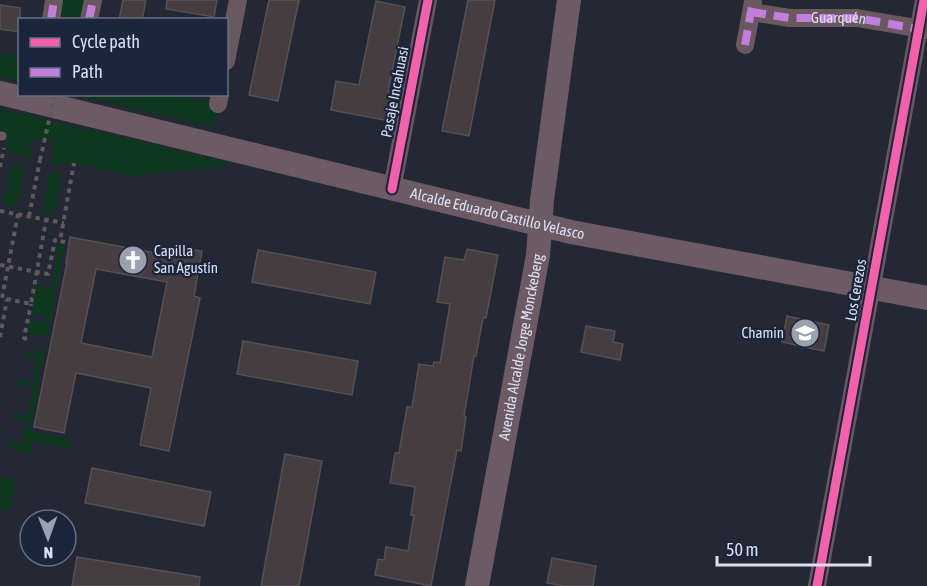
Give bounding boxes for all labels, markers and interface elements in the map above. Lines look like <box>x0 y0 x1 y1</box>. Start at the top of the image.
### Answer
street label: Guarquén <box>811 9 868 27</box>
legend <box>18 18 228 96</box>
text: Cycle path <box>72 31 140 52</box>
street label: Pasaje Incahuasi <box>377 45 412 139</box>
text: Path <box>72 61 103 82</box>
street label: Alcalde Eduardo Castillo Velasco <box>409 184 586 242</box>
place label: Capilla San Agustín <box>154 242 218 276</box>
church icon: Capilla San Agustín <box>117 244 149 276</box>
street label: Avenida Alcalde Jorge Monckeberg <box>495 252 546 441</box>
street label: Los Cerezos <box>842 258 869 322</box>
school or university icon: Chamin <box>789 317 821 349</box>
place label: Chamin <box>741 324 784 341</box>
north arrow <box>18 508 78 568</box>
scale bar <box>717 529 870 567</box>
text: 50 m <box>726 539 758 560</box>
text: N <box>43 544 53 562</box>

